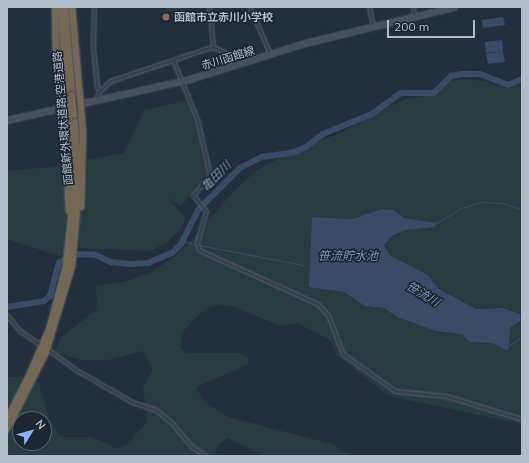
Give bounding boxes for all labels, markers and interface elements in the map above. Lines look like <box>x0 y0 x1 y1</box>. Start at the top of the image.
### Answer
place label: 函館市立赤川小学校 <box>174 10 273 24</box>
marker: 函館市立赤川小学校 <box>161 12 171 22</box>
scale bar <box>389 12 477 38</box>
text: 200 m <box>394 19 429 34</box>
street label: 赤川函館線 <box>200 44 256 72</box>
street label: 函館新外環状道路;空港道路 <box>51 50 75 186</box>
water label: 亀田川 <box>198 158 234 194</box>
water label: 笹流貯水池 <box>318 249 378 263</box>
water label: 笹流川 <box>404 279 442 309</box>
north arrow <box>12 411 52 451</box>
text: N <box>33 417 49 432</box>

